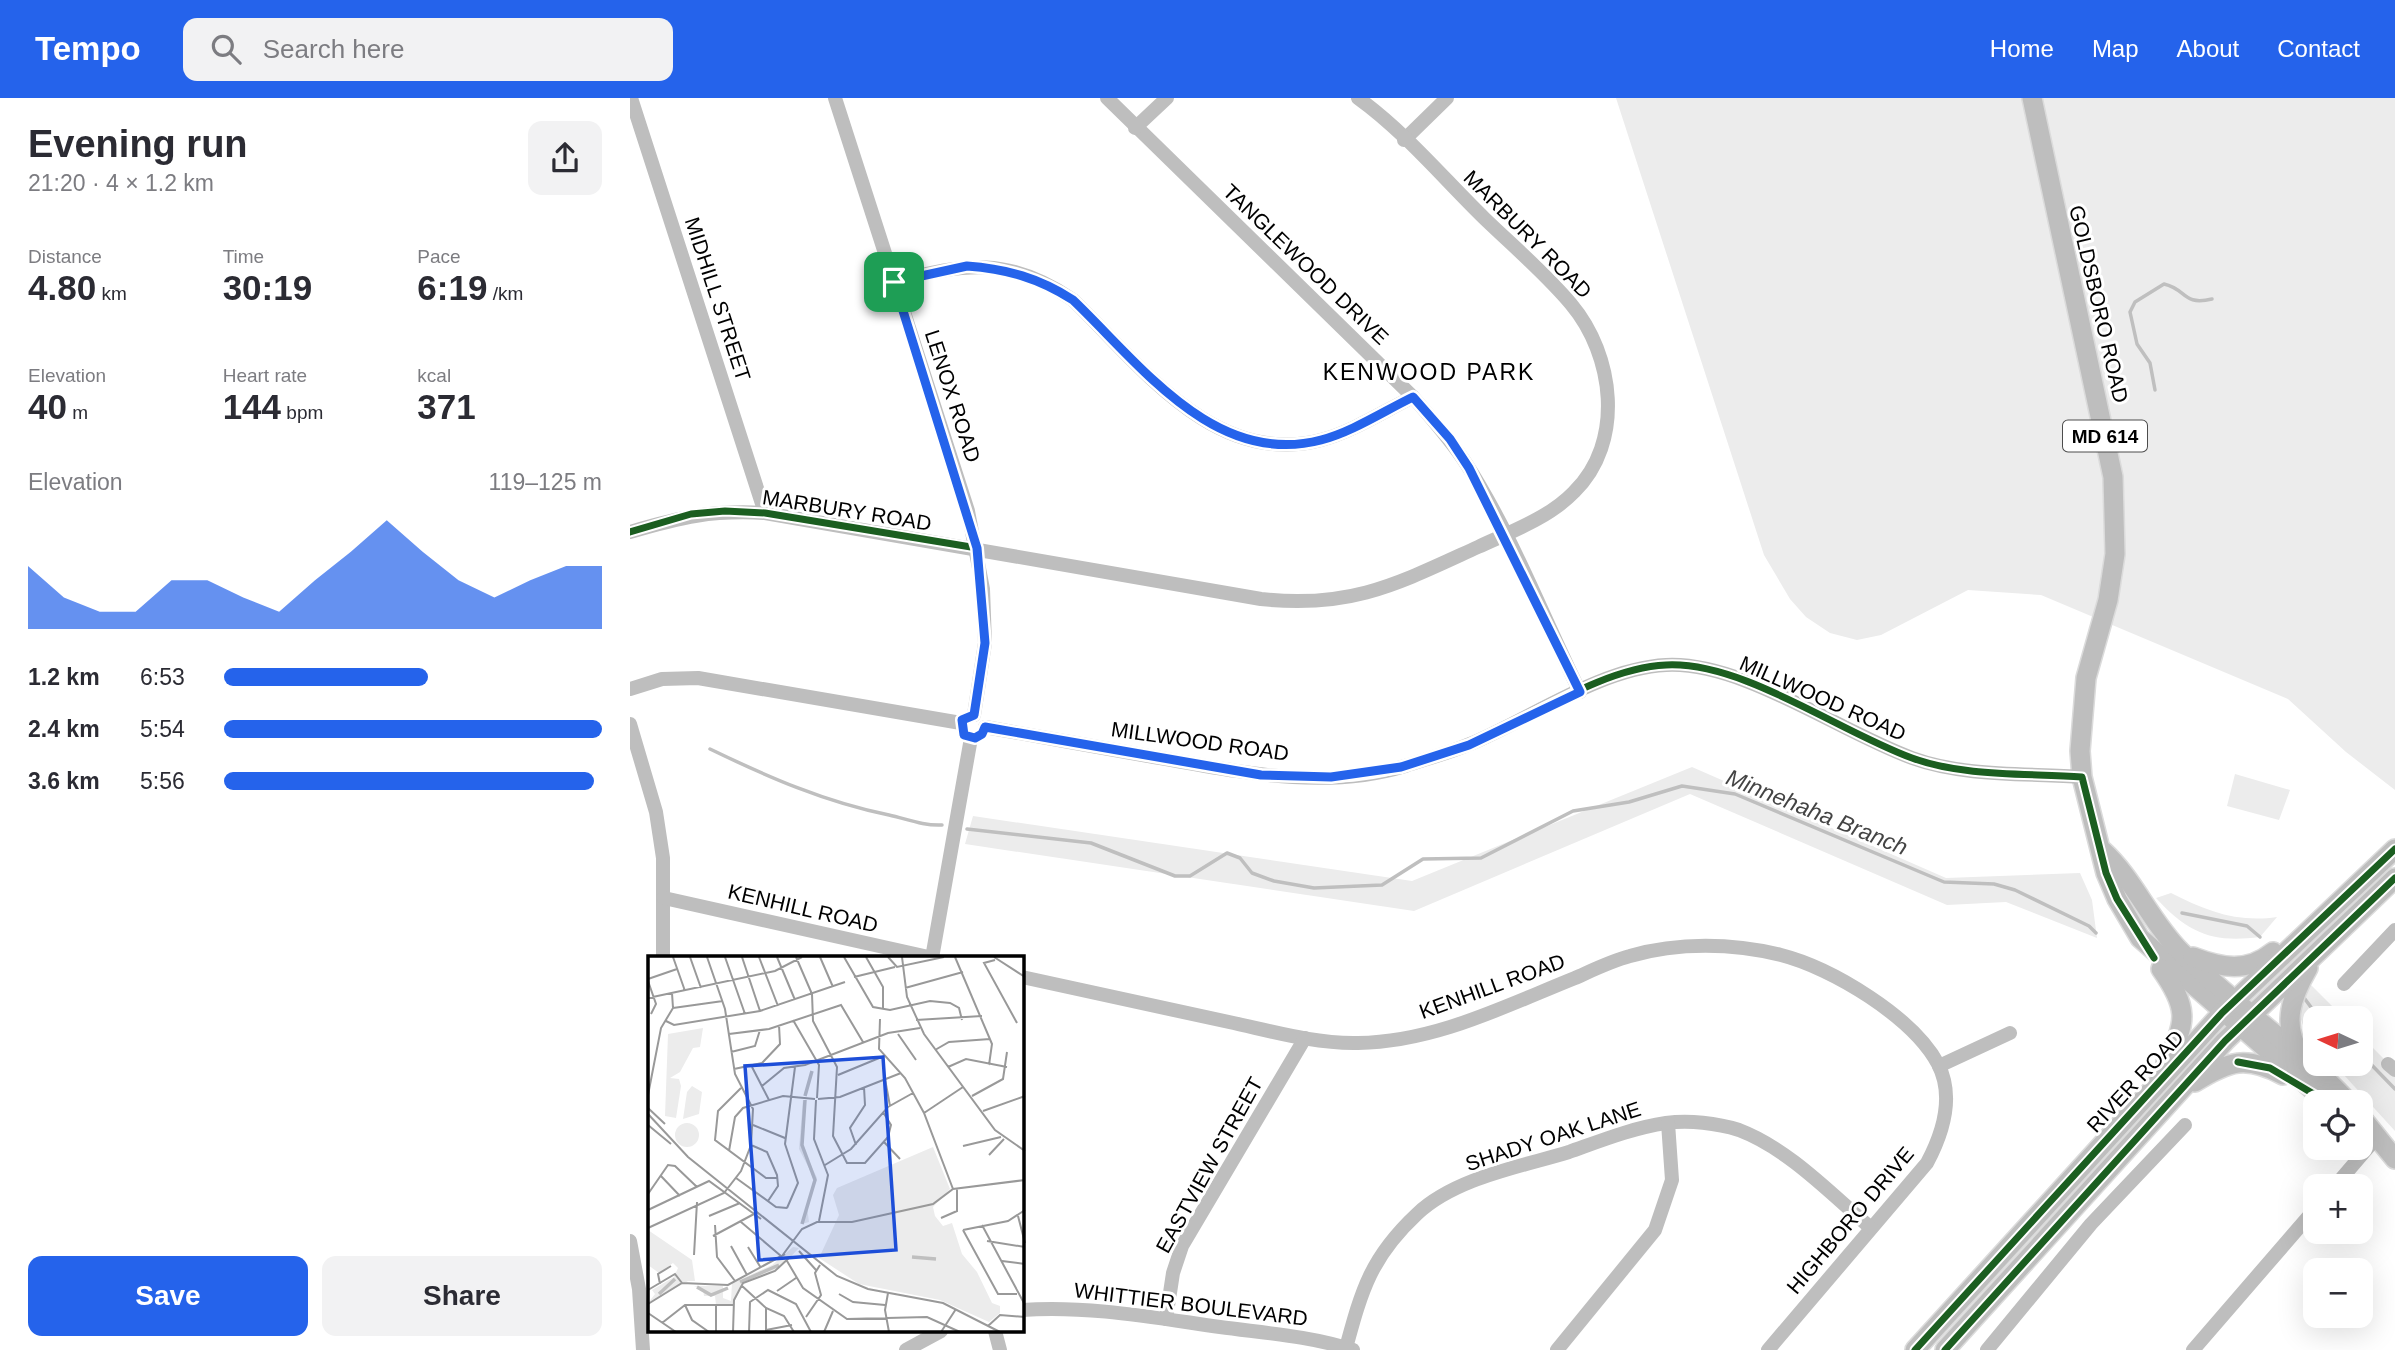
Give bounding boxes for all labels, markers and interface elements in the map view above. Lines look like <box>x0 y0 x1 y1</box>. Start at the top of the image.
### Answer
search box <box>183 18 673 81</box>
text: Tempo <box>35 30 141 67</box>
icon: search <box>207 30 245 68</box>
text: Search here <box>263 34 404 64</box>
text: Home <box>1990 35 2054 62</box>
text: Map <box>2092 35 2139 62</box>
text: About <box>2177 35 2239 62</box>
text: Contact <box>2277 35 2360 62</box>
button: share <box>528 121 602 195</box>
text: Evening run <box>28 123 248 165</box>
street label: MARBURY ROAD <box>1459 165 1597 303</box>
text: 21:20 · 4 × 1.2 km <box>28 170 214 196</box>
street label: TANGLEWOOD DRIVE <box>1219 179 1393 349</box>
street label: GOLDSBORO ROAD <box>2065 203 2133 405</box>
street label: MIDHILL STREET <box>681 214 755 384</box>
text: Distance <box>28 246 102 267</box>
text: Time <box>223 246 264 267</box>
text: Pace <box>417 246 461 267</box>
pin <box>864 252 924 312</box>
icon: arrive <box>875 263 913 301</box>
text: 4.80 <box>28 268 96 307</box>
text: 30:19 <box>223 268 312 307</box>
text: 6:19 <box>417 268 487 307</box>
text: km <box>96 283 127 304</box>
text: /km <box>487 283 523 304</box>
street label: LENOX ROAD <box>921 327 985 465</box>
district label: KENWOOD PARK <box>1323 359 1535 385</box>
text: Elevation <box>28 365 106 386</box>
text: Heart rate <box>223 365 307 386</box>
text: kcal <box>417 365 451 386</box>
text: 40 <box>28 387 67 426</box>
text: 144 <box>223 387 281 426</box>
text: 371 <box>417 387 476 426</box>
text: m <box>67 402 88 423</box>
text: bpm <box>281 402 323 423</box>
road number: MD 614 <box>2063 420 2147 452</box>
text: Elevation <box>28 469 123 495</box>
text: 119–125 m <box>489 469 602 495</box>
street label: MARBURY ROAD <box>761 485 933 535</box>
street label: MILLWOOD ROAD <box>1736 651 1910 745</box>
text: 1.2 km <box>28 664 100 690</box>
text: 6:53 <box>140 664 185 690</box>
text: 2.4 km <box>28 716 100 742</box>
text: 5:54 <box>140 716 185 742</box>
street label: MILLWOOD ROAD <box>1110 717 1290 765</box>
water label: Minnehaha Branch <box>1723 764 1911 860</box>
text: 3.6 km <box>28 768 100 794</box>
text: 5:56 <box>140 768 185 794</box>
street label: KENHILL ROAD <box>726 880 880 936</box>
street label: KENHILL ROAD <box>1416 949 1568 1023</box>
inset map <box>648 956 1024 1332</box>
north arrow <box>2303 1006 2373 1076</box>
map controls <box>2303 1006 2373 1328</box>
street label: RIVER ROAD <box>2082 1025 2188 1137</box>
street label: EASTVIEW STREET <box>1151 1073 1267 1257</box>
button: locate <box>2303 1090 2373 1160</box>
street label: SHADY OAK LANE <box>1462 1097 1644 1175</box>
street label: HIGHBORO DRIVE <box>1782 1142 1918 1298</box>
button: + <box>2303 1174 2373 1244</box>
button: Save <box>28 1256 308 1336</box>
button: Share <box>322 1256 602 1336</box>
button: − <box>2303 1258 2373 1328</box>
street label: WHITTIER BOULEVARD <box>1073 1278 1309 1330</box>

